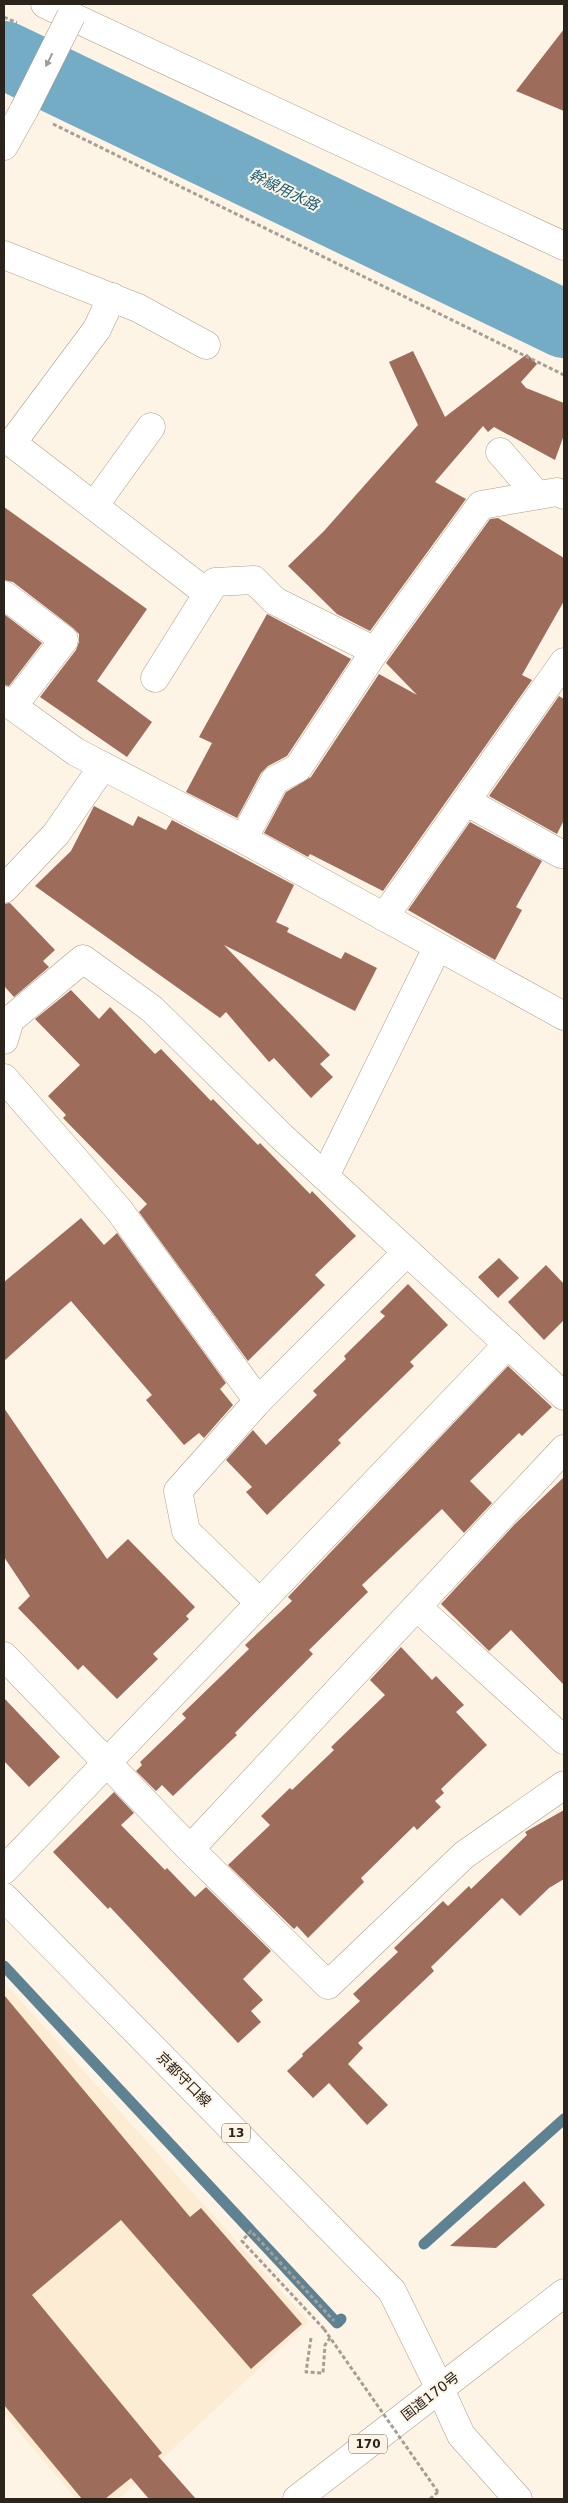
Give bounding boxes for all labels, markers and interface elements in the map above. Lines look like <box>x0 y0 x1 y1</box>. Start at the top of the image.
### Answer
one-way arrow <box>45 52 53 67</box>
water label: 幹線用水路 <box>246 165 323 215</box>
street label: 京都守口線 <box>154 2049 214 2109</box>
road number: 13 <box>222 2124 250 2142</box>
street label: 国道170号 <box>398 2369 462 2423</box>
road number: 170 <box>349 2434 387 2454</box>

